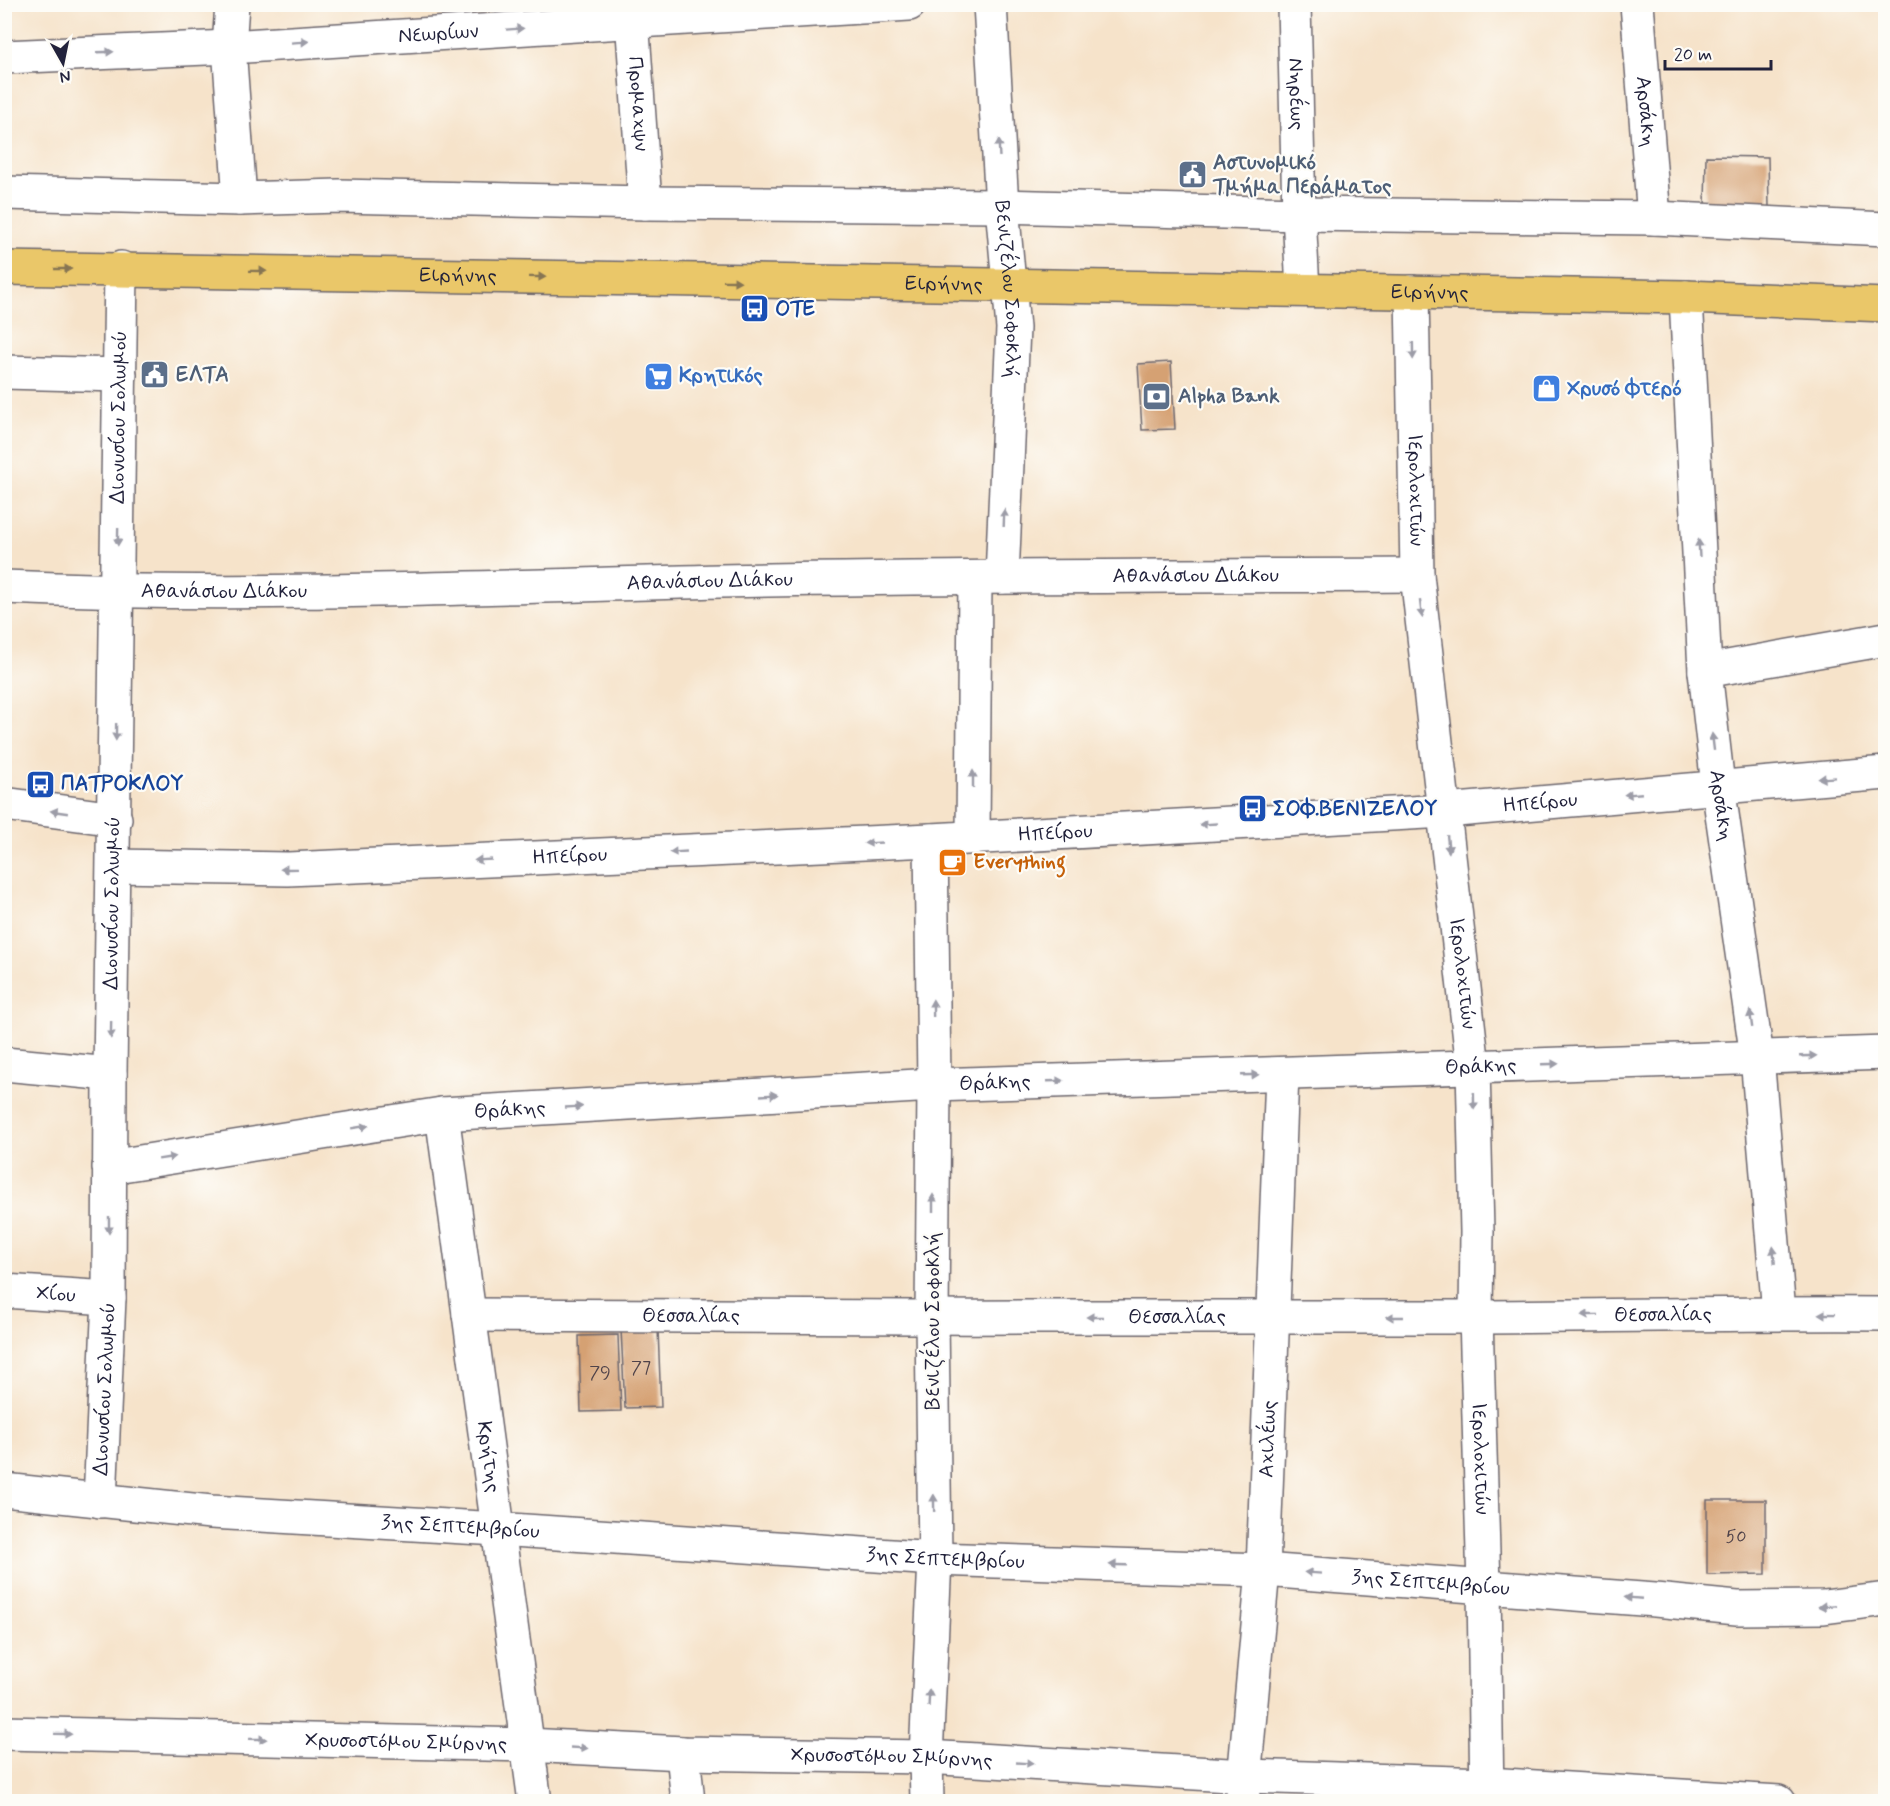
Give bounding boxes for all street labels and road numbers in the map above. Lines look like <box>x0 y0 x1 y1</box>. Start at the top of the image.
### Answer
street label: Νεωρίων <box>397 17 479 50</box>
street label: Προμαχψν <box>621 55 655 152</box>
street label: Νηρέως <box>1281 57 1311 131</box>
street label: Αρσάκη <box>1629 75 1662 148</box>
street label: Βενιζέλου Σοφοκλή <box>988 199 1027 379</box>
street label: Ειρήνης <box>419 261 497 290</box>
street label: Ειρήνης <box>905 270 983 299</box>
street label: Ειρήνης <box>1391 278 1469 307</box>
street label: Διονυσίου Σολωμού <box>104 330 134 504</box>
street label: Ιερολοχιτών <box>1401 433 1430 546</box>
street label: Αθανάσιου Διάκου <box>1112 562 1279 590</box>
street label: Αθανάσιου Διάκου <box>626 566 793 598</box>
street label: Αθανάσιου Διάκου <box>141 577 307 606</box>
street label: Αρσάκη <box>1702 769 1740 843</box>
street label: Ηπείρου <box>1502 786 1579 820</box>
street label: Διονυσίου Σολωμού <box>97 816 128 990</box>
street label: Ηπείρου <box>1017 817 1093 849</box>
street label: Ηπείρου <box>532 841 608 872</box>
street label: Ιερολοχιτών <box>1442 916 1483 1031</box>
street label: Θράκης <box>1444 1051 1517 1082</box>
street label: Θράκης <box>959 1068 1031 1098</box>
street label: Θράκης <box>473 1094 546 1126</box>
street label: Βενιζέλου Σοφοκλή <box>918 1232 947 1410</box>
street label: Χίου <box>35 1279 77 1310</box>
street label: Θεσσαλίας <box>1614 1300 1712 1330</box>
street label: Διονυσίου Σολωμού <box>87 1302 123 1476</box>
street label: Θεσσαλίας <box>642 1302 740 1330</box>
street label: Θεσσαλίας <box>1128 1303 1226 1331</box>
street label: Αχιλέως <box>1253 1400 1283 1478</box>
street label: Ιερολοχιτών <box>1465 1402 1496 1515</box>
street label: Κρήτης <box>470 1419 507 1494</box>
street label: 3ης Σεπτεμβρίου <box>380 1508 541 1546</box>
street label: 3ης Σεπτεμβρίου <box>865 1540 1025 1576</box>
street label: 3ης Σεπτεμβρίου <box>1350 1563 1511 1603</box>
street label: Χρυσοστόμου Σμύρνης <box>304 1726 507 1759</box>
street label: Χρυσοστόμου Σμύρνης <box>790 1741 993 1775</box>

